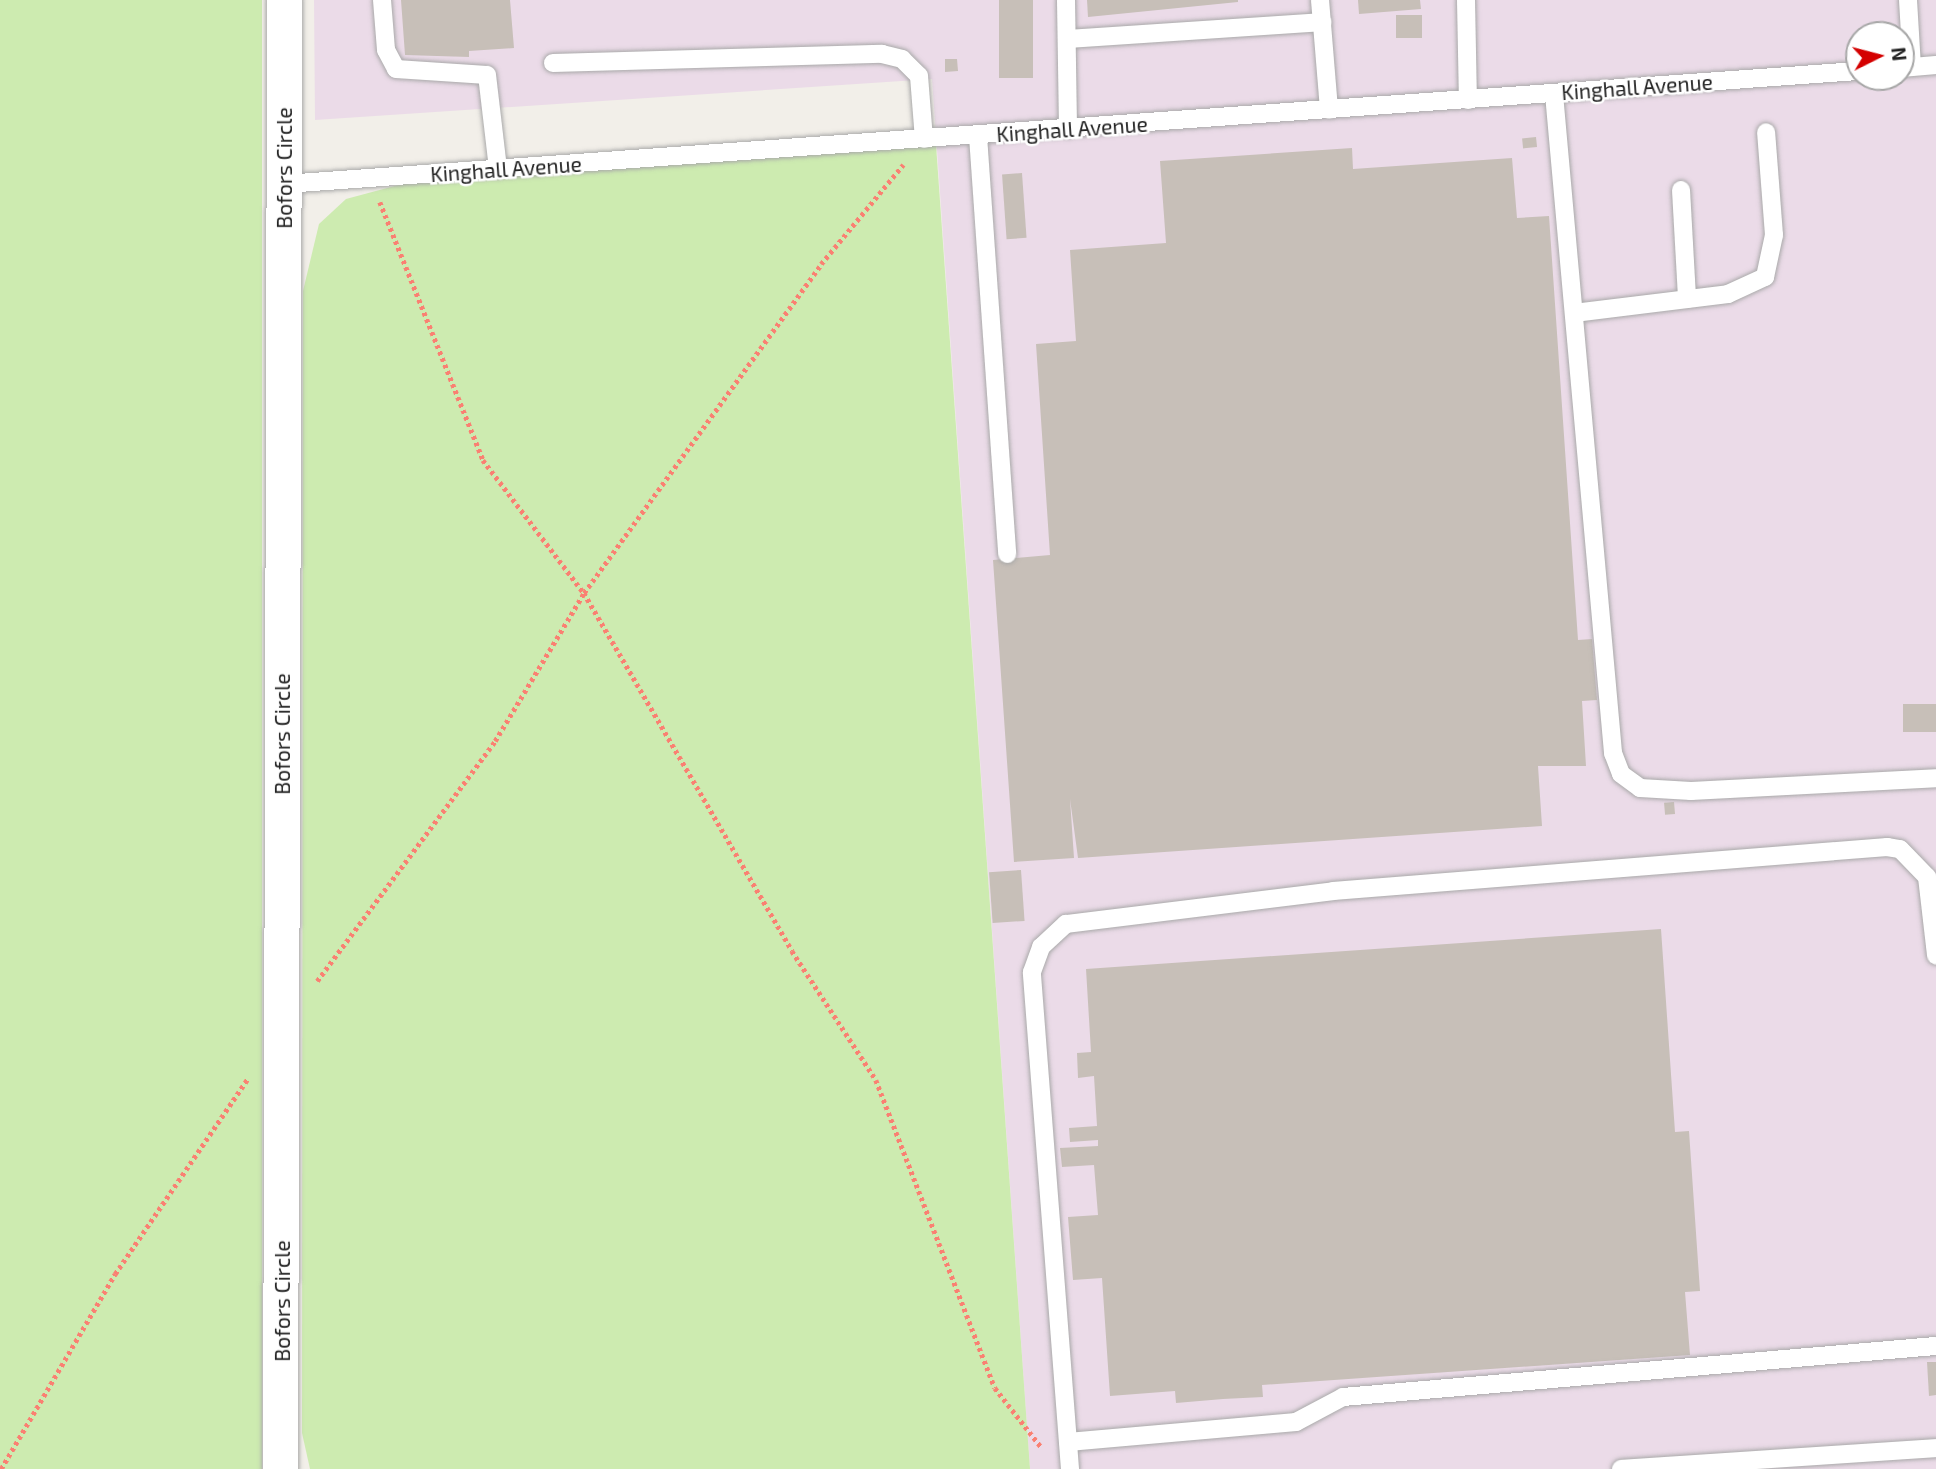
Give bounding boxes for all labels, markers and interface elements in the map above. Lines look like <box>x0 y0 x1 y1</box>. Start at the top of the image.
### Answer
north arrow <box>1845 21 1915 91</box>
text: N <box>1887 46 1912 62</box>
street label: Kinghall Avenue <box>1560 69 1714 105</box>
street label: Bofors Circle <box>271 107 297 229</box>
street label: Kinghall Avenue <box>995 111 1149 147</box>
street label: Kinghall Avenue <box>429 151 583 187</box>
street label: Bofors Circle <box>269 673 295 795</box>
street label: Bofors Circle <box>269 1240 295 1362</box>

